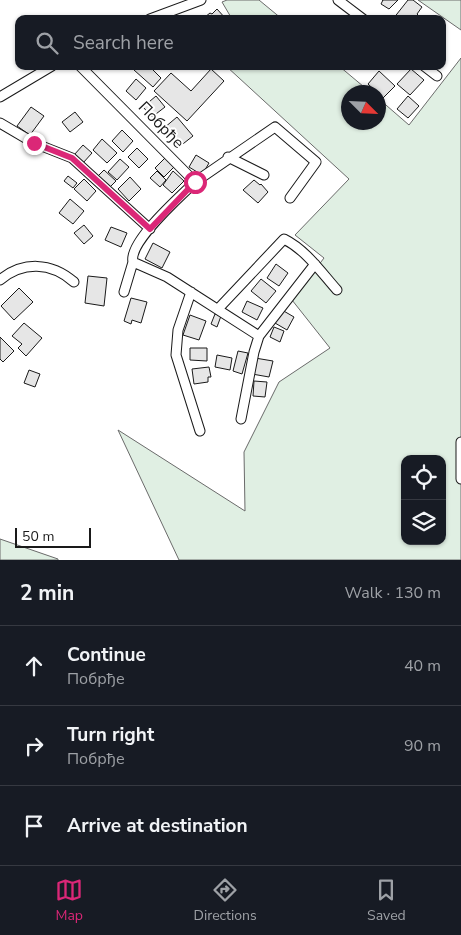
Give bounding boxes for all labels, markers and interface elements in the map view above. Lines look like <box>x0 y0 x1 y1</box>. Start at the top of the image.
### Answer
search box <box>15 15 446 70</box>
icon: search <box>33 29 61 57</box>
text: Search here <box>73 30 174 56</box>
north arrow <box>341 85 386 130</box>
street label: Побрђе <box>133 97 189 153</box>
route end <box>23 132 46 155</box>
route start <box>184 171 207 194</box>
map controls <box>401 455 446 545</box>
button: locate <box>401 455 446 500</box>
button: layers <box>401 500 446 545</box>
scale bar <box>15 525 91 548</box>
text: 50 m <box>22 527 54 546</box>
text: 2 min <box>20 579 74 607</box>
text: Walk · 130 m <box>345 582 441 604</box>
text: Continue <box>67 642 146 668</box>
icon: ahead <box>20 652 48 680</box>
text: 40 m <box>404 655 441 677</box>
text: Побрђе <box>67 668 125 690</box>
text: Turn right <box>67 722 154 748</box>
icon: right <box>20 732 48 760</box>
text: 90 m <box>404 735 441 757</box>
text: Побрђе <box>67 748 125 770</box>
icon: arrive <box>20 812 48 840</box>
text: Arrive at destination <box>67 813 248 839</box>
tab: Map <box>55 876 83 925</box>
tab: Directions <box>194 876 257 925</box>
tab: Saved <box>367 876 406 925</box>

